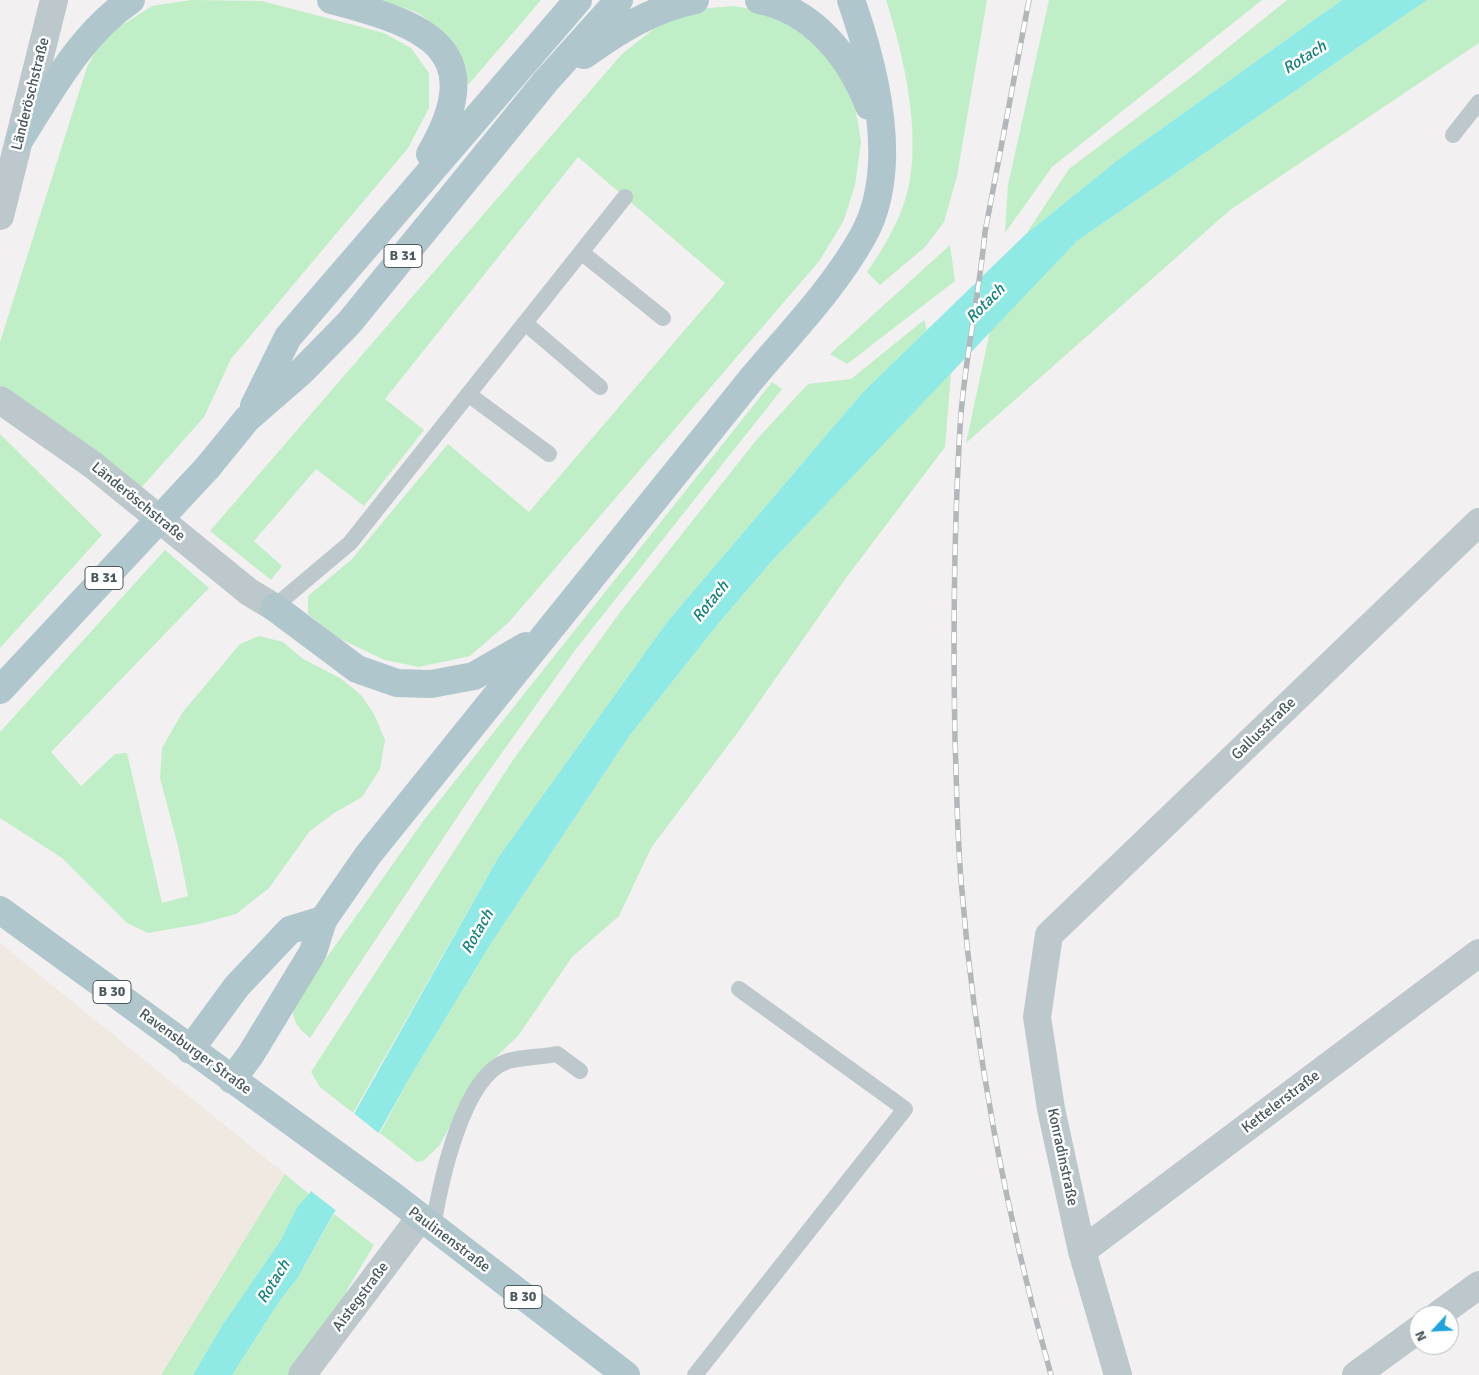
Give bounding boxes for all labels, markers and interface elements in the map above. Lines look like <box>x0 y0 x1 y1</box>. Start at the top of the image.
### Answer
street label: Länderöschstraße <box>8 36 54 152</box>
water label: Rotach <box>1280 37 1330 79</box>
road number: B 31 <box>384 245 422 268</box>
water label: Rotach <box>962 280 1010 328</box>
street label: Länderöschstraße <box>87 459 189 545</box>
road number: B 31 <box>85 566 123 590</box>
water label: Rotach <box>689 578 733 626</box>
street label: Gallusstraße <box>1228 694 1300 764</box>
water label: Rotach <box>458 907 498 957</box>
road number: B 30 <box>93 980 131 1004</box>
street label: Ravensburger Straße <box>135 1005 255 1099</box>
street label: Kettelerstraße <box>1238 1067 1324 1137</box>
street label: Konradinstraße <box>1043 1106 1081 1208</box>
street label: Paulinenstraße <box>404 1203 494 1277</box>
water label: Rotach <box>253 1257 295 1307</box>
street label: Aistegstraße <box>329 1259 393 1335</box>
road number: B 30 <box>504 1285 542 1308</box>
north arrow <box>1409 1305 1459 1355</box>
text: N <box>1411 1328 1431 1344</box>

